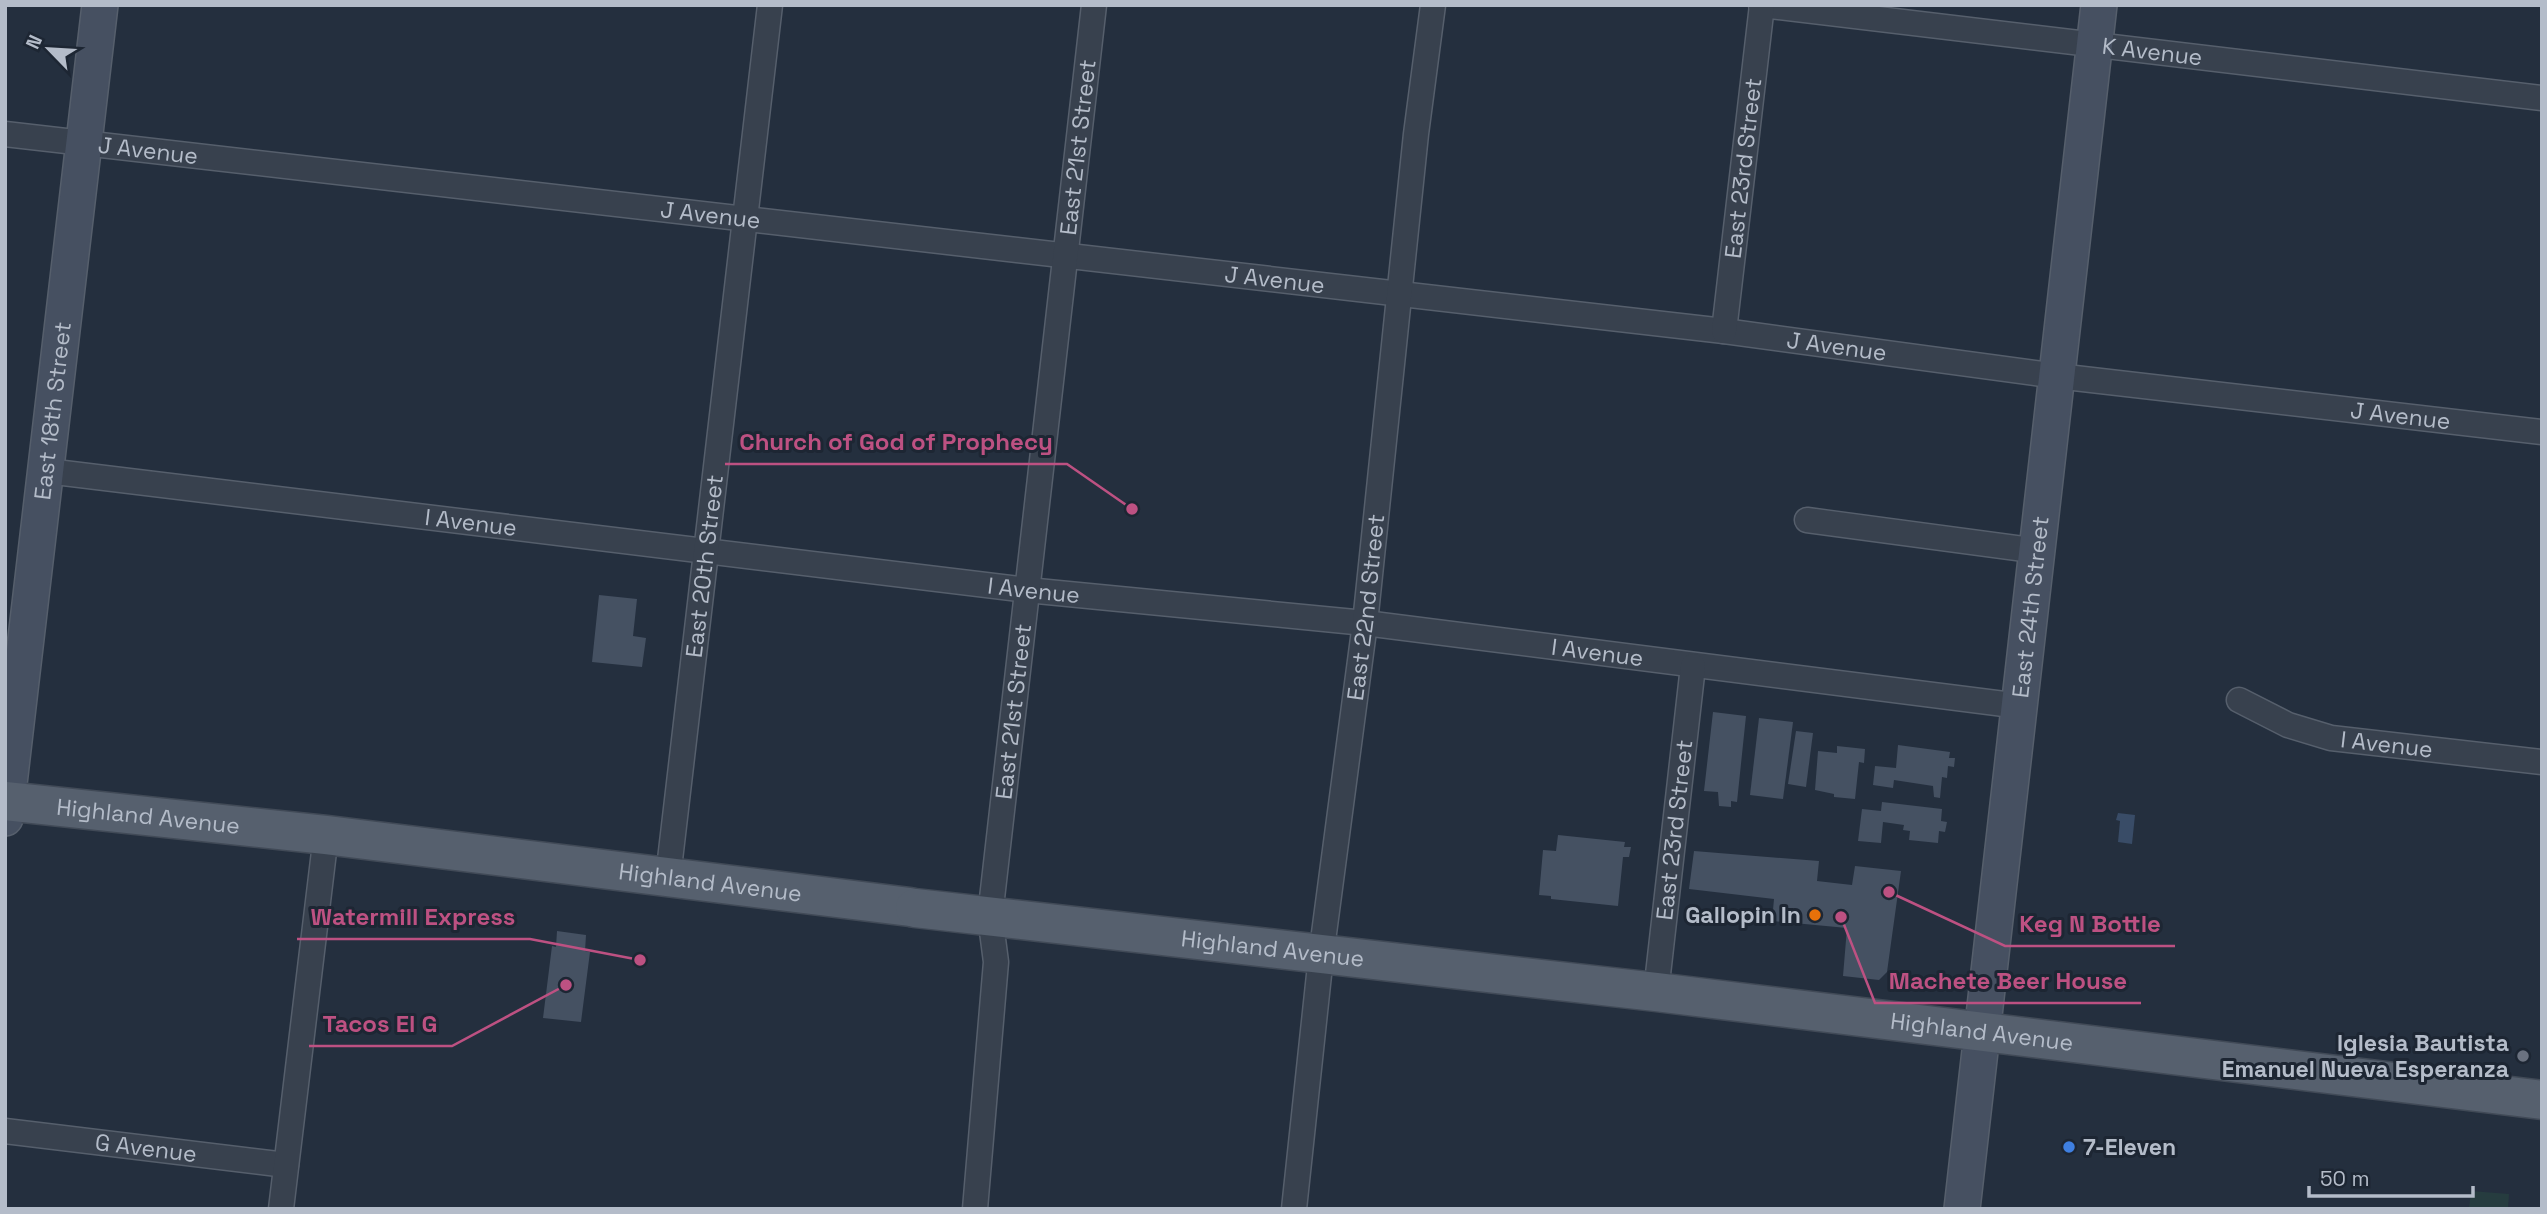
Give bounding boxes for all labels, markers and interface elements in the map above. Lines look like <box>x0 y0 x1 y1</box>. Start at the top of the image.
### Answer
north arrow <box>14 14 84 84</box>
text: N <box>20 31 48 53</box>
street label: K Avenue <box>2100 31 2204 72</box>
street label: East 21st Street <box>1053 58 1103 237</box>
street label: East 23rd Street <box>1718 76 1768 260</box>
street label: J Avenue <box>96 130 200 171</box>
street label: J Avenue <box>659 194 762 235</box>
street label: J Avenue <box>1223 259 1326 300</box>
street label: East 18th Street <box>27 320 78 502</box>
street label: J Avenue <box>1785 325 1889 368</box>
street label: J Avenue <box>2349 395 2452 436</box>
callout: Church of God of Prophecy <box>725 419 1067 464</box>
text: Church of God of Prophecy <box>739 426 1053 457</box>
street label: East 20th Street <box>679 473 730 659</box>
street label: I Avenue <box>423 502 519 543</box>
street label: East 22nd Street <box>1340 513 1391 702</box>
street label: East 24th Street <box>2005 514 2056 700</box>
street label: I Avenue <box>986 570 1081 610</box>
street label: East 21st Street <box>988 622 1038 801</box>
street label: I Avenue <box>1550 632 1645 673</box>
street label: I Avenue <box>2339 724 2434 764</box>
street label: East 23rd Street <box>1649 738 1700 922</box>
street label: Highland Avenue <box>55 792 241 841</box>
street label: Highland Avenue <box>617 856 804 909</box>
callout: Watermill Express <box>297 894 530 939</box>
place label: Gallopin In <box>1685 900 1801 930</box>
text: Watermill Express <box>311 901 515 932</box>
callout: Keg N Bottle <box>2005 901 2175 946</box>
marker: Gallopin In <box>1807 907 1823 923</box>
text: Keg N Bottle <box>2019 908 2161 939</box>
street label: Highland Avenue <box>1179 923 1366 974</box>
callout: Machete Beer House <box>1875 958 2141 1003</box>
text: Machete Beer House <box>1889 965 2127 996</box>
callout: Tacos El G <box>309 1001 452 1046</box>
street label: Highland Avenue <box>1889 1006 2075 1058</box>
text: Tacos El G <box>323 1008 437 1039</box>
place label: Iglesia Bautista Emanuel Nueva Esperanza <box>2222 1028 2509 1084</box>
marker: Iglesia Bautista Emanuel Nueva Esperanza <box>2515 1048 2531 1064</box>
street label: G Avenue <box>94 1127 198 1169</box>
place label: 7-Eleven <box>2083 1132 2176 1162</box>
marker: 7-Eleven <box>2061 1139 2077 1155</box>
scale bar <box>2309 1154 2474 1198</box>
text: 50 m <box>2320 1165 2370 1192</box>

